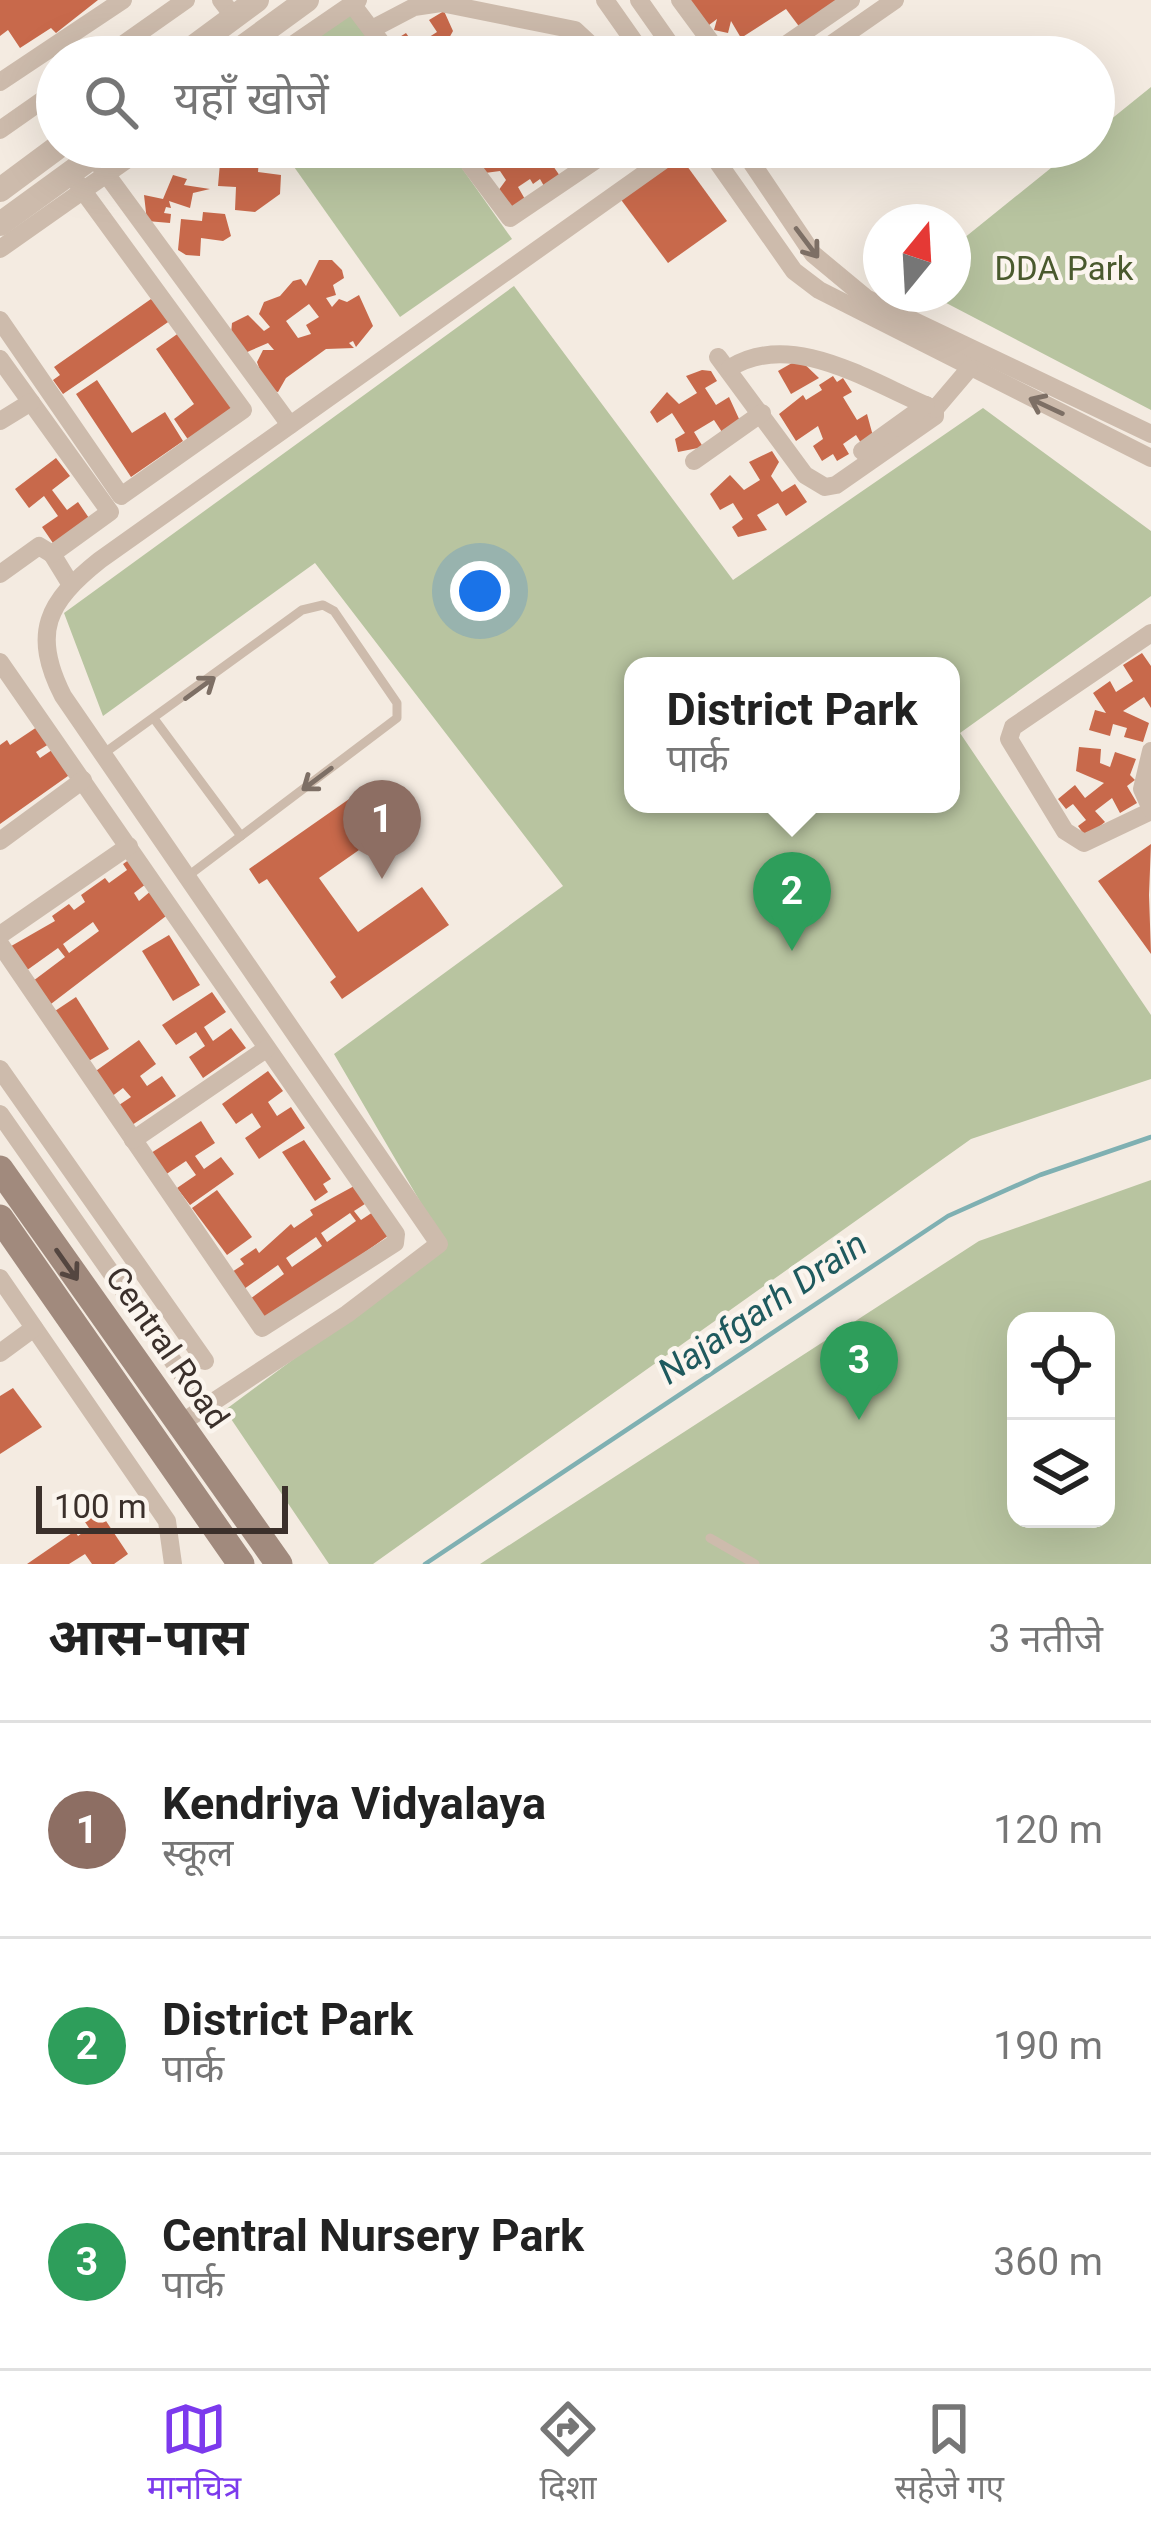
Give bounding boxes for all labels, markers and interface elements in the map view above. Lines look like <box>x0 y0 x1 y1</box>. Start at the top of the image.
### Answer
search box <box>36 36 1115 168</box>
icon: search <box>78 69 144 135</box>
text: यहाँ खोजें <box>174 72 329 125</box>
north arrow <box>863 204 971 312</box>
one-way arrow <box>794 227 820 259</box>
park label: DDA Park <box>994 249 1134 288</box>
one-way arrow <box>1029 394 1065 416</box>
your location <box>450 561 510 621</box>
popup <box>624 657 960 813</box>
one-way arrow <box>183 676 216 701</box>
text: District Park <box>666 683 918 736</box>
text: पार्क <box>666 736 729 782</box>
one-way arrow <box>302 765 334 791</box>
pin: 1 <box>343 780 421 879</box>
pin: 2 <box>753 852 831 951</box>
water label: Najafgarh Drain <box>650 1223 875 1393</box>
one-way arrow <box>54 1248 79 1282</box>
street label: Central Road <box>98 1259 238 1436</box>
map controls <box>1007 1312 1115 1528</box>
button: locate <box>1007 1312 1115 1420</box>
pin: 3 <box>820 1321 898 1420</box>
button: layers <box>1007 1420 1115 1528</box>
scale bar <box>36 1480 288 1533</box>
text: 100 m <box>54 1487 147 1526</box>
text: आस-पास <box>48 1608 248 1667</box>
text: 3 नतीजे <box>988 1616 1103 1662</box>
text: Kendriya Vidyalaya <box>162 1777 546 1830</box>
text: 1 <box>76 1807 98 1853</box>
text: 120 m <box>993 1807 1103 1853</box>
text: स्कूल <box>162 1830 234 1876</box>
text: District Park <box>162 1993 413 2046</box>
text: 2 <box>76 2023 98 2069</box>
text: 190 m <box>993 2023 1103 2069</box>
text: पार्क <box>162 2046 224 2092</box>
text: Central Nursery Park <box>162 2209 584 2262</box>
text: 3 <box>76 2239 98 2285</box>
text: 360 m <box>993 2239 1103 2285</box>
text: पार्क <box>162 2262 224 2308</box>
tab: मानचित्र <box>147 2396 241 2512</box>
tab: दिशा <box>535 2396 601 2512</box>
tab: सहेजे गए <box>895 2396 1004 2512</box>

